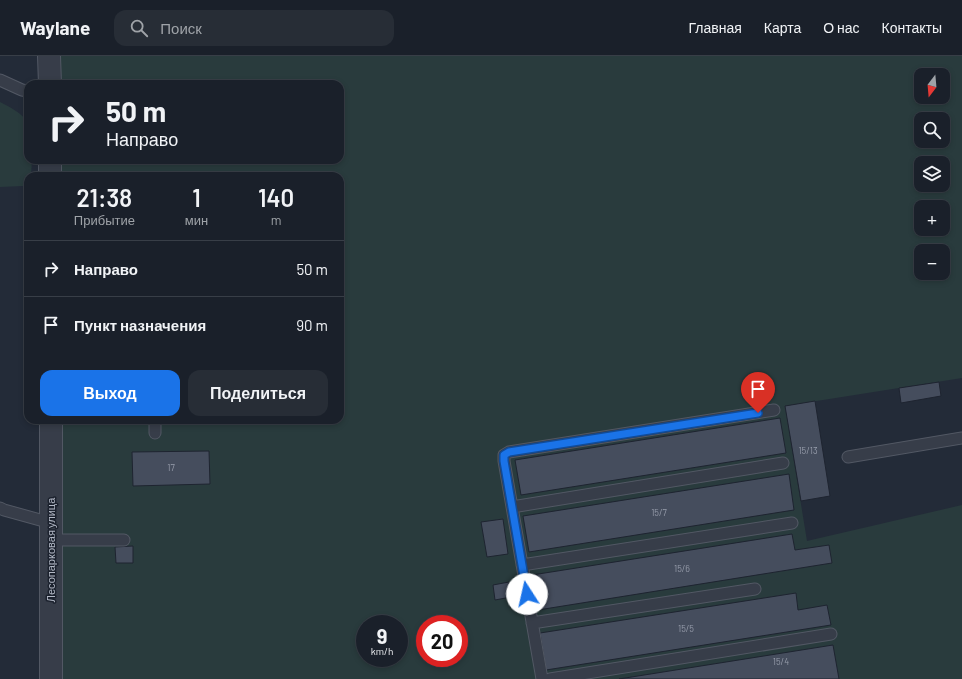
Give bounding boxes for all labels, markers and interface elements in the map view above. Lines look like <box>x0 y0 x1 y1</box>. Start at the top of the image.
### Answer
search box <box>114 10 394 46</box>
text: Waylane <box>20 16 90 39</box>
icon: search <box>128 17 150 39</box>
text: Поиск <box>160 19 202 37</box>
text: Главная <box>689 19 742 36</box>
text: Карта <box>764 19 801 36</box>
text: О нас <box>823 19 860 36</box>
text: Контакты <box>882 19 942 36</box>
north arrow <box>914 68 950 104</box>
map controls <box>914 68 950 280</box>
text: 50 m <box>106 94 166 128</box>
icon: right <box>40 96 92 148</box>
button: search <box>914 112 950 148</box>
text: Направо <box>106 128 178 150</box>
button: layers <box>914 156 950 192</box>
text: 21:38 <box>77 183 132 212</box>
text: 1 <box>192 183 201 212</box>
text: 140 <box>258 183 294 212</box>
button: + <box>914 200 950 236</box>
text: Прибытие <box>74 212 135 228</box>
text: мин <box>185 212 208 228</box>
text: m <box>271 212 281 228</box>
button: − <box>914 244 950 280</box>
icon: right <box>40 258 62 280</box>
text: Направо <box>74 260 138 278</box>
text: 50 m <box>296 260 328 278</box>
icon: arrive <box>40 314 62 336</box>
text: Пункт назначения <box>74 316 206 334</box>
text: 90 m <box>296 316 328 334</box>
button: Выход <box>40 370 180 416</box>
button: Поделиться <box>188 370 328 416</box>
pin <box>741 372 775 413</box>
icon: arrive <box>747 378 769 400</box>
house number: 15/13 <box>798 445 818 456</box>
house number: 17 <box>167 462 175 473</box>
street label: Лесопарковая улица <box>44 497 57 602</box>
house number: 15/7 <box>651 507 668 518</box>
house number: 15/6 <box>674 563 690 574</box>
position arrow <box>506 573 548 615</box>
speed limit sign: 20 <box>416 615 468 667</box>
house number: 15/5 <box>678 623 694 634</box>
text: 9 <box>377 624 387 648</box>
text: km/h <box>371 645 393 657</box>
house number: 15/4 <box>773 656 789 667</box>

